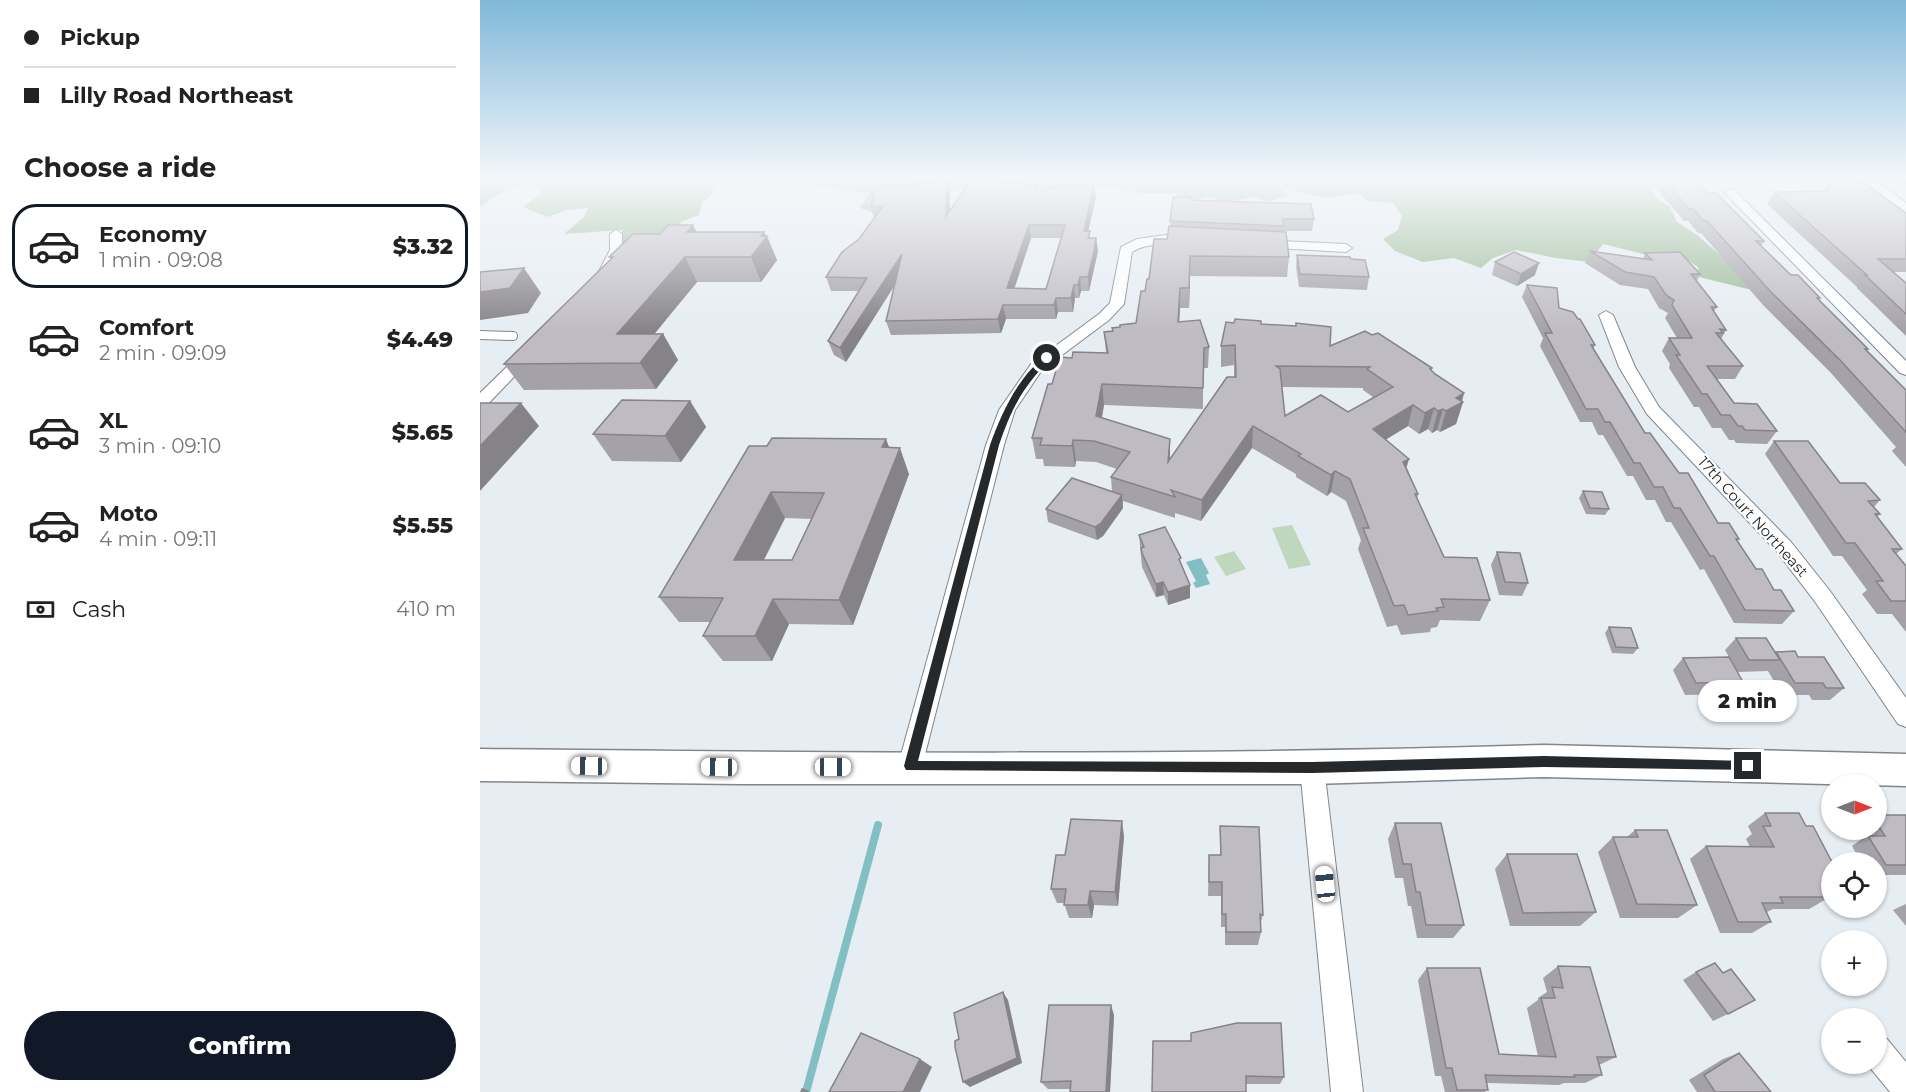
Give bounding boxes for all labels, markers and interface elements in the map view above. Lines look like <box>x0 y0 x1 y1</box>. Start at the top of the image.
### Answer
text: Pickup <box>60 24 140 51</box>
text: Lilly Road Northeast <box>60 82 293 109</box>
text: Choose a ride <box>24 151 216 184</box>
icon: car <box>27 219 81 273</box>
text: Economy <box>99 221 207 248</box>
text: $3.32 <box>393 233 453 260</box>
text: 1 min · 09:08 <box>99 248 223 272</box>
icon: car <box>27 312 81 366</box>
text: Comfort <box>99 314 194 341</box>
text: $4.49 <box>387 326 453 353</box>
text: 2 min · 09:09 <box>99 341 226 365</box>
route start <box>1033 344 1060 371</box>
icon: car <box>27 405 81 459</box>
text: XL <box>99 407 128 434</box>
text: $5.65 <box>392 419 453 446</box>
text: 3 min · 09:10 <box>99 434 221 458</box>
street label: 17th Court Northeast <box>1694 453 1812 581</box>
icon: car <box>27 498 81 552</box>
text: Moto <box>99 500 158 527</box>
text: $5.55 <box>393 512 453 539</box>
text: 4 min · 09:11 <box>99 527 217 551</box>
icon: cash <box>24 593 57 626</box>
text: Cash <box>72 596 126 623</box>
text: 410 m <box>396 597 456 621</box>
callout: 2 min <box>1698 679 1798 721</box>
text: 2 min <box>1718 689 1777 713</box>
route end <box>1734 752 1761 779</box>
car <box>571 757 607 775</box>
car <box>701 758 737 776</box>
car <box>815 758 851 776</box>
north arrow <box>1821 774 1887 840</box>
map controls <box>1821 774 1887 1074</box>
button: locate <box>1821 852 1887 918</box>
car <box>1314 865 1336 903</box>
button: + <box>1821 930 1887 996</box>
button: − <box>1821 1008 1887 1074</box>
button: Confirm <box>24 1011 456 1080</box>

